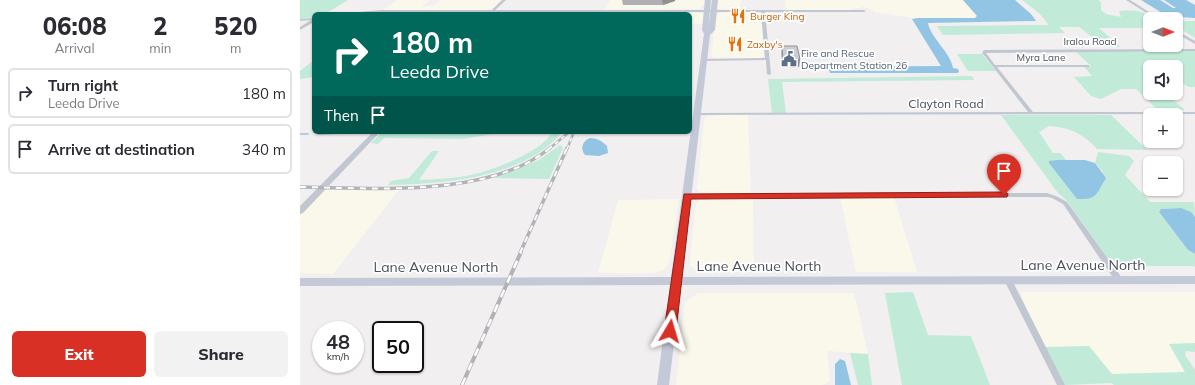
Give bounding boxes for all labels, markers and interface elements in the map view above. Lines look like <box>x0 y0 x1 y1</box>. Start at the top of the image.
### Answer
restaurant icon: Burger King <box>729 7 747 25</box>
place label: Burger King <box>750 10 804 23</box>
text: 06:08 <box>43 11 107 41</box>
text: 2 <box>153 11 168 41</box>
text: 520 <box>214 11 257 41</box>
north arrow <box>1143 12 1183 52</box>
map controls <box>1143 12 1183 196</box>
text: 180 m <box>390 25 473 60</box>
icon: right <box>324 28 376 80</box>
restaurant icon: Zaxby's <box>726 35 744 53</box>
street label: Iralou Road <box>1063 35 1117 48</box>
place label: Zaxby's <box>747 38 783 51</box>
text: Arrival <box>55 40 95 56</box>
text: min <box>149 40 171 56</box>
text: m <box>230 40 241 56</box>
place label: Fire and Rescue Department Station 26 <box>801 47 907 72</box>
public building icon: Fire and Rescue Department Station 26 <box>780 50 798 68</box>
street label: Myra Lane <box>1017 51 1065 64</box>
text: Leeda Drive <box>390 60 489 83</box>
button: sound <box>1143 60 1183 100</box>
text: Turn right <box>48 76 118 95</box>
icon: right <box>14 82 36 104</box>
text: 180 m <box>242 84 286 103</box>
text: Leeda Drive <box>48 95 120 111</box>
street label: Clayton Road <box>908 96 984 111</box>
icon: arrive <box>367 104 389 126</box>
text: Then <box>324 106 359 125</box>
button: + <box>1143 108 1183 148</box>
icon: arrive <box>14 138 36 160</box>
text: Arrive at destination <box>48 140 195 159</box>
text: 340 m <box>242 140 286 159</box>
pin <box>987 154 1021 195</box>
button: − <box>1143 156 1183 196</box>
icon: arrive <box>993 160 1015 182</box>
street label: Lane Avenue North <box>1021 256 1145 274</box>
street label: Lane Avenue North <box>697 257 821 275</box>
street label: Lane Avenue North <box>374 258 498 276</box>
position arrow <box>649 310 691 352</box>
speed limit sign: 50 <box>372 321 424 373</box>
text: 48 <box>326 329 350 354</box>
button: Exit <box>12 331 146 377</box>
button: Share <box>154 331 288 377</box>
text: km/h <box>327 350 349 363</box>

